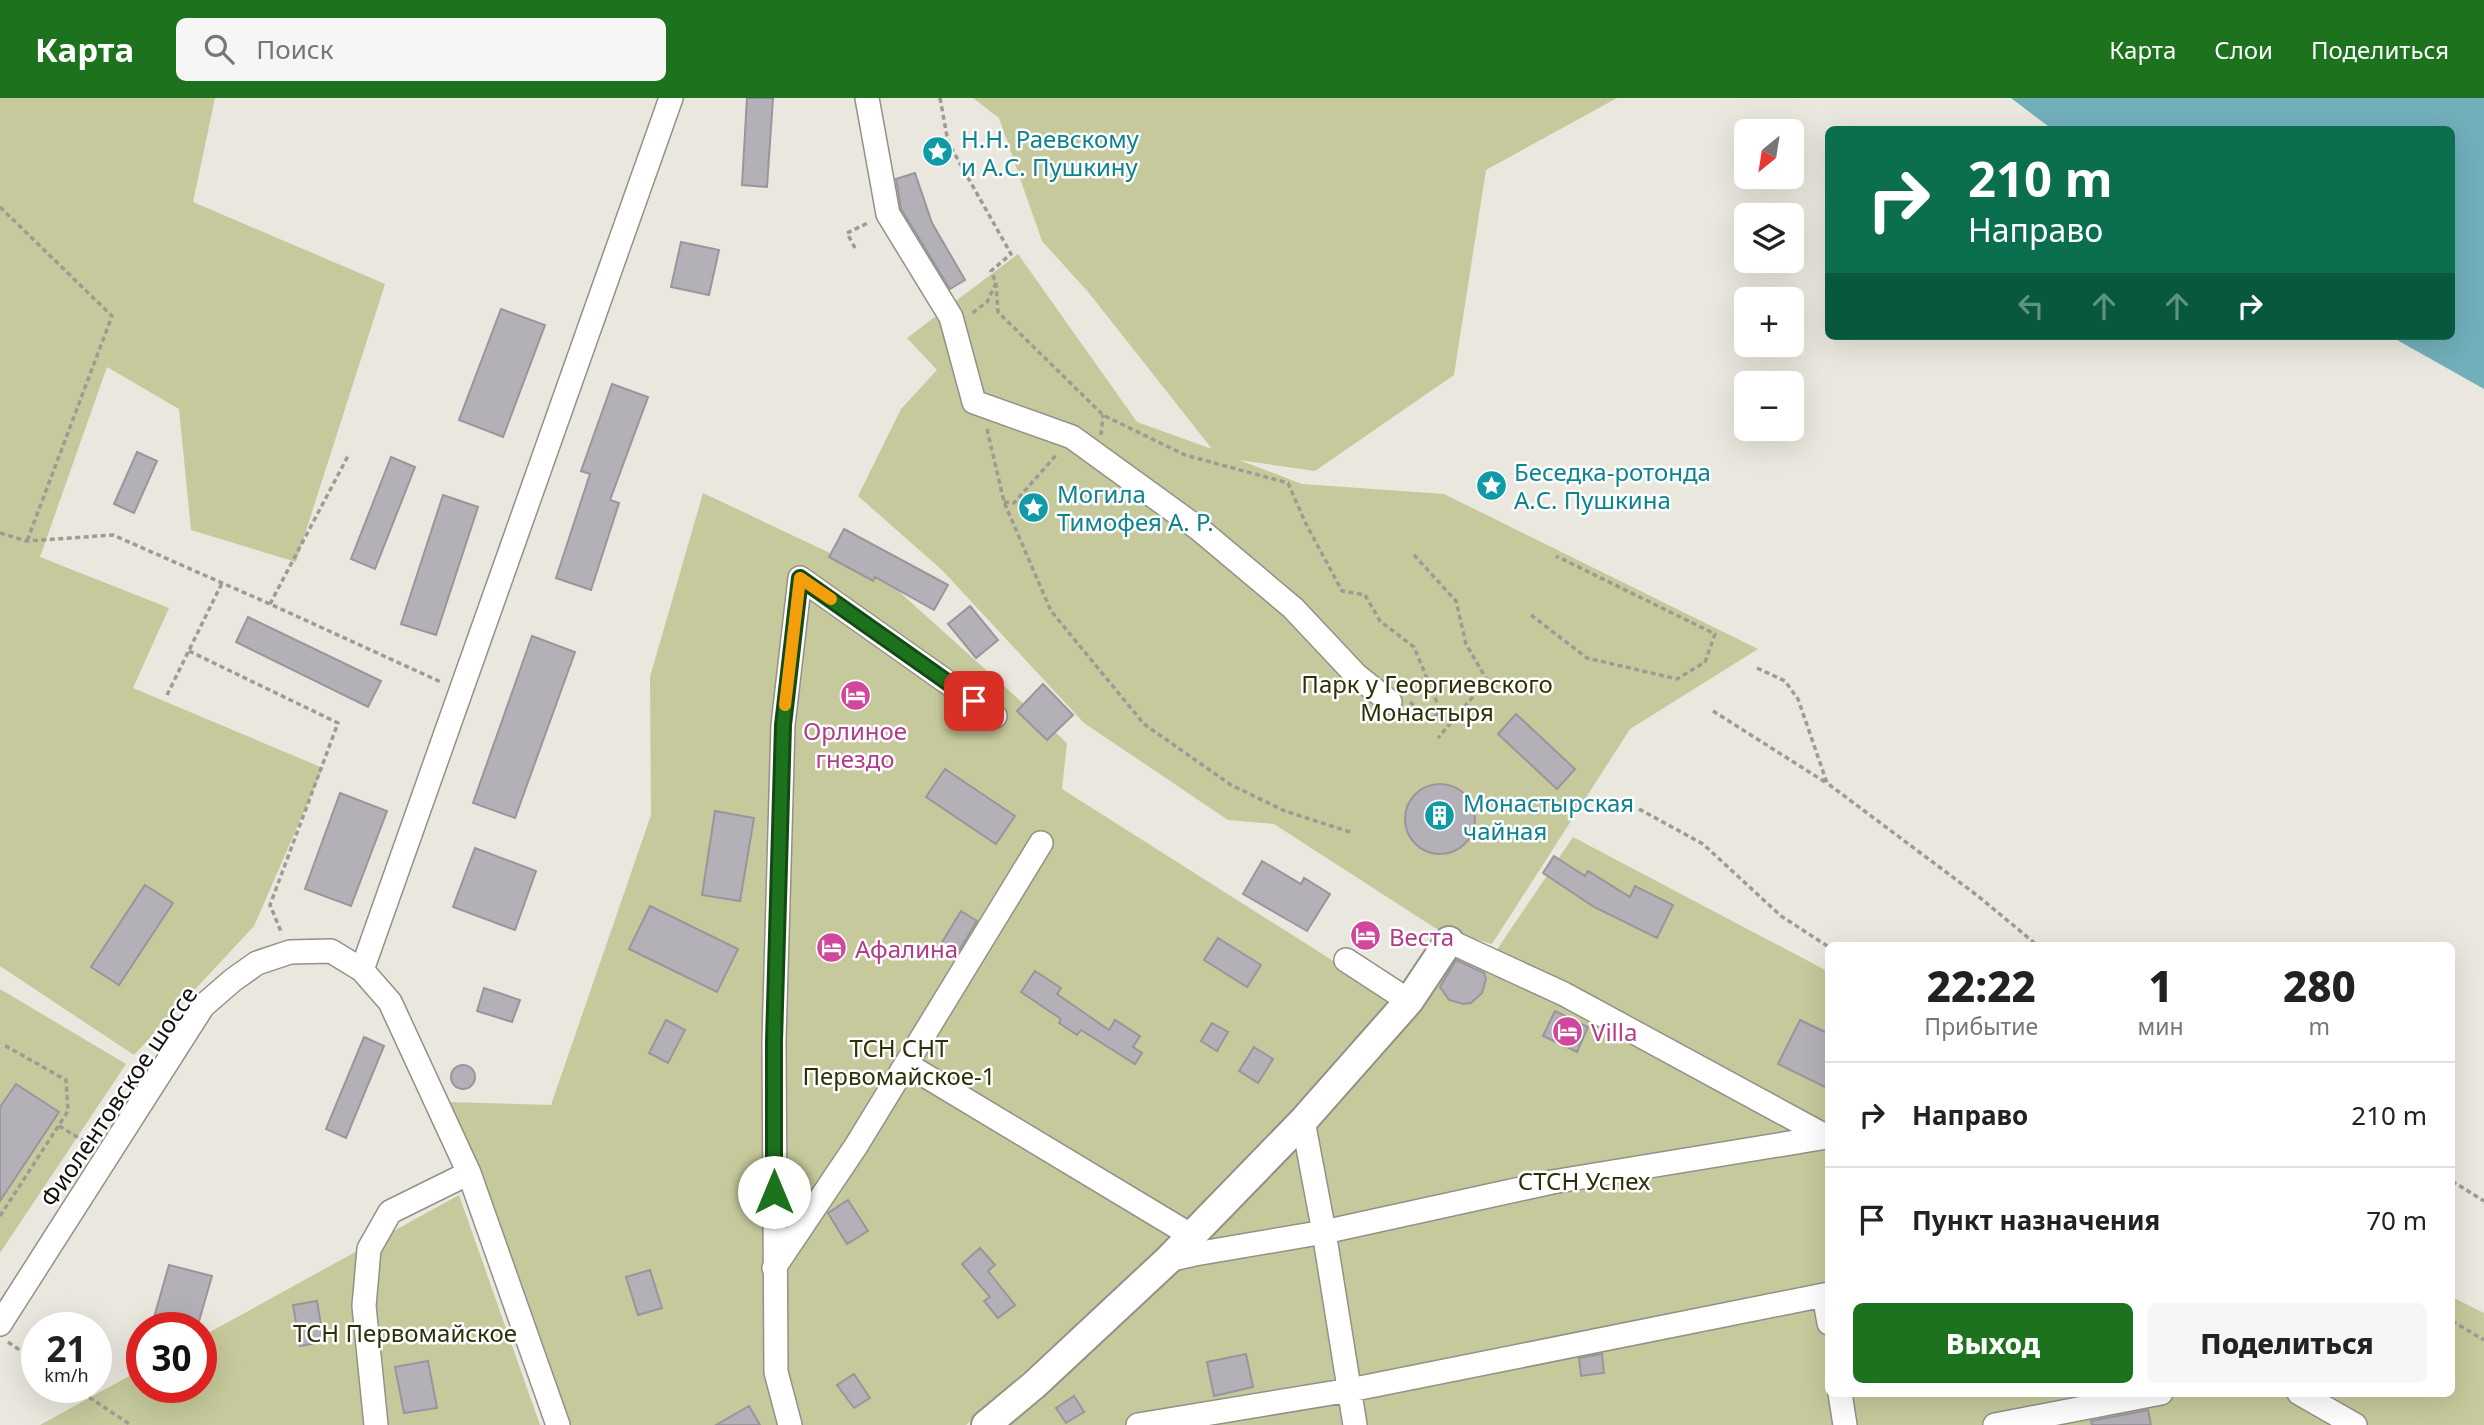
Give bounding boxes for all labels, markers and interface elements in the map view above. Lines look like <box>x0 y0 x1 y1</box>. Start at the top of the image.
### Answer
search box <box>176 18 666 81</box>
text: Карта <box>35 27 134 72</box>
icon: search <box>200 30 238 68</box>
text: Поиск <box>256 31 333 67</box>
text: Карта <box>2109 33 2176 66</box>
text: Слои <box>2214 33 2273 66</box>
text: Поделиться <box>2311 33 2449 66</box>
north arrow <box>1734 119 1804 189</box>
map controls <box>1734 119 1804 441</box>
place label: Н.Н. Раевскому и А.С. Пушкину <box>961 122 1140 183</box>
place icon: Н.Н. Раевскому и А.С. Пушкину <box>921 135 955 169</box>
text: 210 m <box>1968 145 2113 211</box>
icon: right <box>1853 154 1944 245</box>
button: layers <box>1734 203 1804 273</box>
text: Направо <box>1968 208 2103 251</box>
button: + <box>1734 287 1804 357</box>
icon: left <box>2012 287 2050 325</box>
icon: ahead <box>2085 287 2123 325</box>
icon: ahead <box>2158 287 2196 325</box>
icon: right <box>2231 287 2269 325</box>
button: − <box>1734 371 1804 441</box>
place label: Беседка-ротонда А.С. Пушкина <box>1514 455 1711 516</box>
place icon: Беседка-ротонда А.С. Пушкина <box>1474 468 1508 502</box>
place label: Могила Тимофея А. Р. <box>1057 477 1214 538</box>
place icon: Могила Тимофея А. Р. <box>1017 490 1051 524</box>
park label: Парк у Георгиевского Монастыря <box>1301 667 1553 728</box>
pin <box>944 671 1004 731</box>
hotel icon: Орлиное гнездо <box>838 679 872 713</box>
icon: arrive <box>955 682 993 720</box>
place label: Орлиное гнездо <box>803 714 907 775</box>
place label: Монастырская чайная <box>1463 786 1634 847</box>
building icon: Монастырская чайная <box>1423 799 1457 833</box>
hotel icon: Веста <box>1349 919 1383 953</box>
place label: Веста <box>1389 920 1454 953</box>
hotel icon: Афалина <box>815 931 849 965</box>
place label: Афалина <box>855 932 958 965</box>
text: 22:22 <box>1927 957 2036 1014</box>
text: 1 <box>2148 957 2173 1014</box>
text: 280 <box>2283 957 2356 1014</box>
street label: Фиолентовское шоссе <box>32 979 204 1213</box>
text: Прибытие <box>1924 1010 2038 1042</box>
text: мин <box>2138 1010 2184 1042</box>
text: m <box>2309 1010 2330 1042</box>
hotel icon: Villa <box>1551 1014 1585 1048</box>
place label: Villa <box>1591 1015 1637 1048</box>
park label: ТСН СНТ Первомайское-1 <box>803 1031 995 1092</box>
icon: right <box>1853 1096 1891 1134</box>
text: Направо <box>1912 1097 2028 1133</box>
text: 210 m <box>2351 1097 2427 1133</box>
position arrow <box>737 1155 811 1229</box>
park label: СТСН Успех <box>1518 1164 1651 1197</box>
icon: arrive <box>1853 1201 1891 1239</box>
text: Пункт назначения <box>1912 1202 2160 1238</box>
text: 70 m <box>2366 1202 2427 1238</box>
button: Выход <box>1853 1303 2133 1383</box>
button: Поделиться <box>2147 1303 2427 1383</box>
speed limit sign: 30 <box>126 1312 217 1403</box>
park label: ТСН Первомайское <box>293 1316 517 1349</box>
text: 21 <box>46 1325 87 1372</box>
text: km/h <box>44 1363 89 1387</box>

